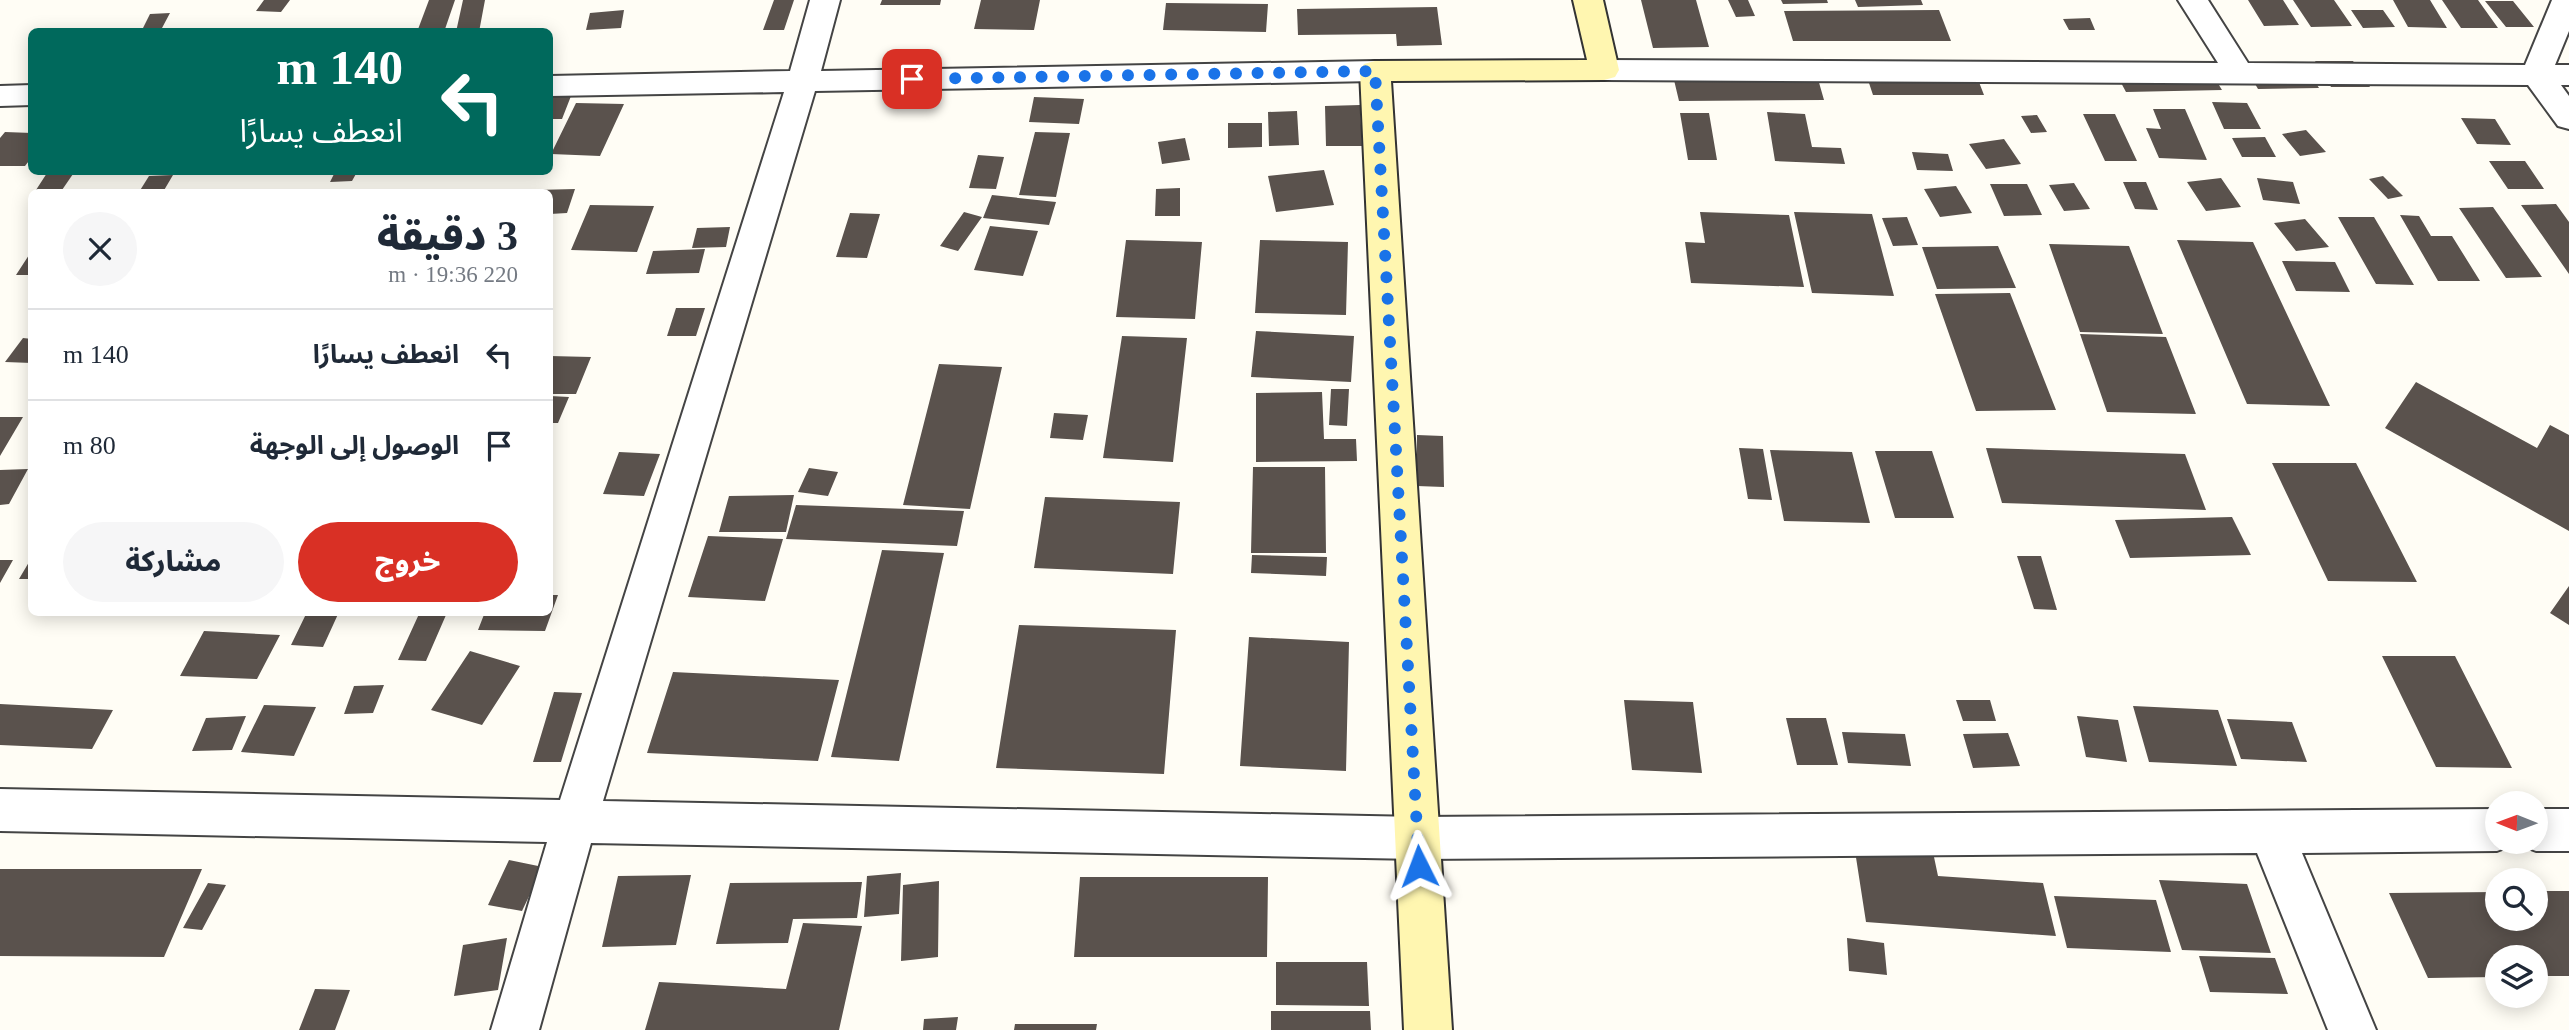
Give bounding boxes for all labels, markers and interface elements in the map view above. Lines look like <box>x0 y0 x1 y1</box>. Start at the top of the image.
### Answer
text: 140 m <box>276 40 403 95</box>
pin <box>882 49 942 109</box>
icon: left <box>427 56 518 147</box>
icon: arrive <box>893 60 931 98</box>
text: انعطف يسارًا <box>240 113 403 149</box>
button: close <box>63 212 137 286</box>
text: 3 دقيقة <box>377 213 518 259</box>
text: 220 m · 19:36 <box>388 262 518 287</box>
icon: left <box>480 336 518 374</box>
text: 140 m <box>63 340 129 369</box>
text: انعطف يسارًا <box>313 340 459 369</box>
icon: arrive <box>480 427 518 465</box>
text: 80 m <box>63 431 116 460</box>
text: الوصول إلى الوجهة <box>250 431 459 460</box>
button: مشاركة <box>63 522 284 602</box>
button: خروج <box>298 522 518 602</box>
north arrow <box>2485 791 2548 854</box>
map controls <box>2485 791 2548 1008</box>
position arrow <box>1382 829 1456 903</box>
button: search <box>2485 868 2548 931</box>
button: layers <box>2485 945 2548 1008</box>

